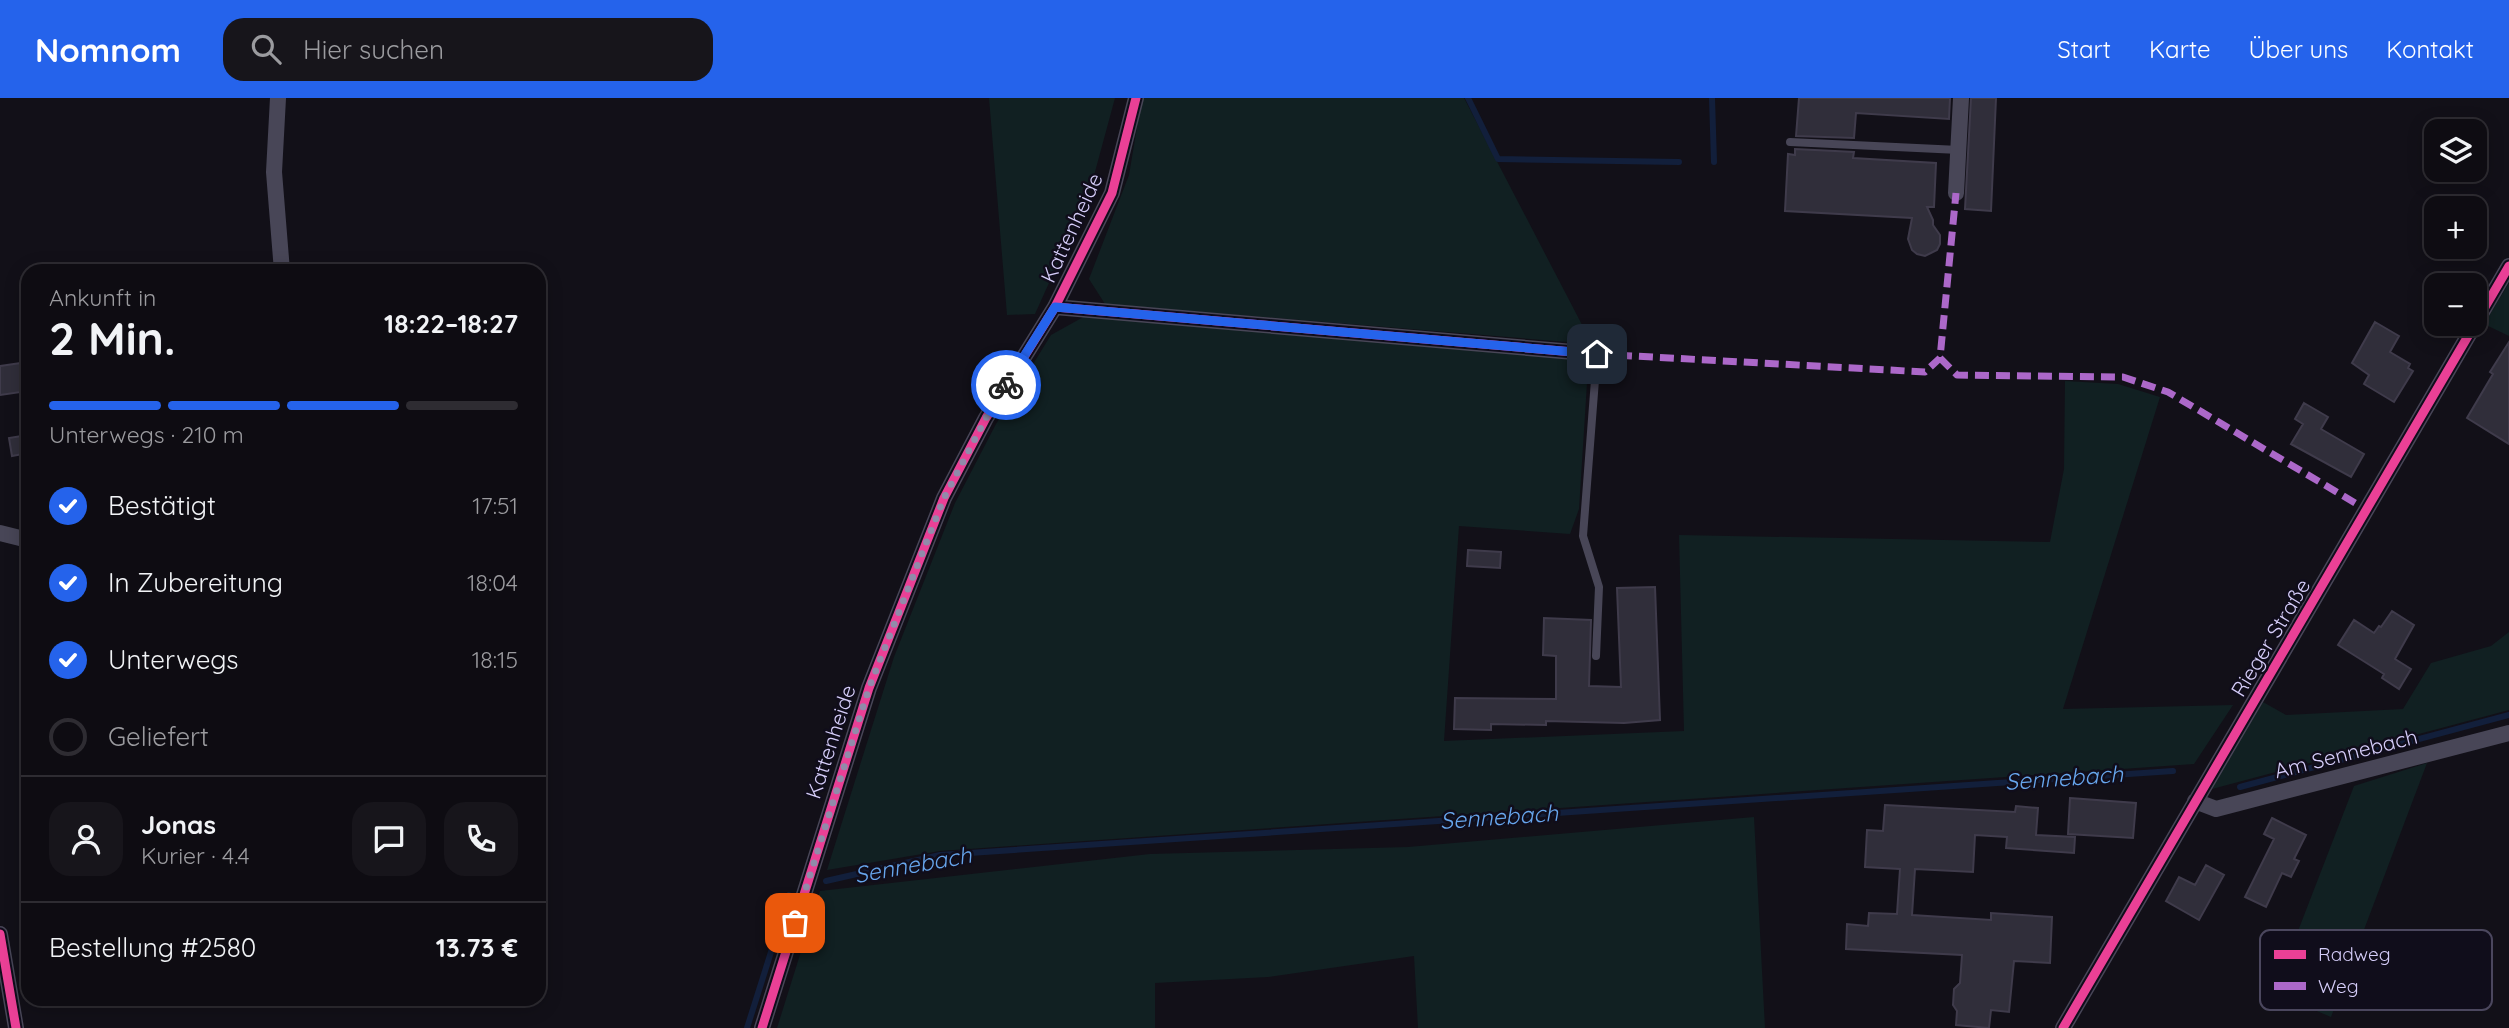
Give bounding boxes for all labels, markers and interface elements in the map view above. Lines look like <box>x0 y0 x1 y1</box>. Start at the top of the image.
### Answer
search box <box>223 18 713 81</box>
text: Nomnom <box>35 29 181 70</box>
icon: search <box>247 30 285 68</box>
text: Hier suchen <box>303 33 444 66</box>
text: Start <box>2057 34 2111 64</box>
text: Karte <box>2149 34 2210 64</box>
text: Über uns <box>2248 34 2348 64</box>
text: Kontakt <box>2386 34 2474 64</box>
map controls <box>2424 119 2487 336</box>
button: layers <box>2424 119 2487 182</box>
street label: Kattenheide <box>1034 169 1108 287</box>
button: + <box>2424 196 2487 259</box>
button: − <box>2424 273 2487 336</box>
text: Ankunft in <box>49 283 156 312</box>
text: 18:22–18:27 <box>384 307 518 340</box>
text: 2 Min. <box>49 309 175 367</box>
pin <box>1567 324 1627 384</box>
icon: home <box>1578 335 1616 373</box>
courier <box>971 350 1041 420</box>
icon: bike <box>987 366 1025 404</box>
text: Unterwegs · 210 m <box>49 420 244 449</box>
icon: check <box>49 487 87 525</box>
text: Bestätigt <box>108 489 216 522</box>
text: 17:51 <box>472 491 518 520</box>
icon: check <box>49 564 87 602</box>
text: In Zubereitung <box>108 566 283 599</box>
text: 18:04 <box>467 568 518 597</box>
street label: Rieger Straße <box>2225 574 2315 701</box>
icon: check <box>49 641 87 679</box>
text: Unterwegs <box>108 643 239 676</box>
text: 18:15 <box>472 645 518 674</box>
street label: Kattenheide <box>799 682 861 802</box>
text: Geliefert <box>108 720 209 753</box>
street label: Am Sennebach <box>2272 723 2420 783</box>
water label: Sennebach <box>2004 759 2125 796</box>
water label: Sennebach <box>1439 798 1560 835</box>
button: person <box>49 802 123 876</box>
button: chat <box>352 802 426 876</box>
button: phone <box>444 802 518 876</box>
text: Jonas <box>141 808 216 841</box>
water label: Sennebach <box>852 840 975 889</box>
text: Kurier · 4.4 <box>141 841 250 870</box>
pin <box>765 893 825 953</box>
icon: bag <box>776 904 814 942</box>
legend <box>2260 930 2492 1010</box>
text: Bestellung #2580 <box>49 931 256 964</box>
text: 13.73 € <box>436 931 518 964</box>
text: Radweg <box>2318 942 2391 966</box>
text: Weg <box>2318 974 2359 998</box>

